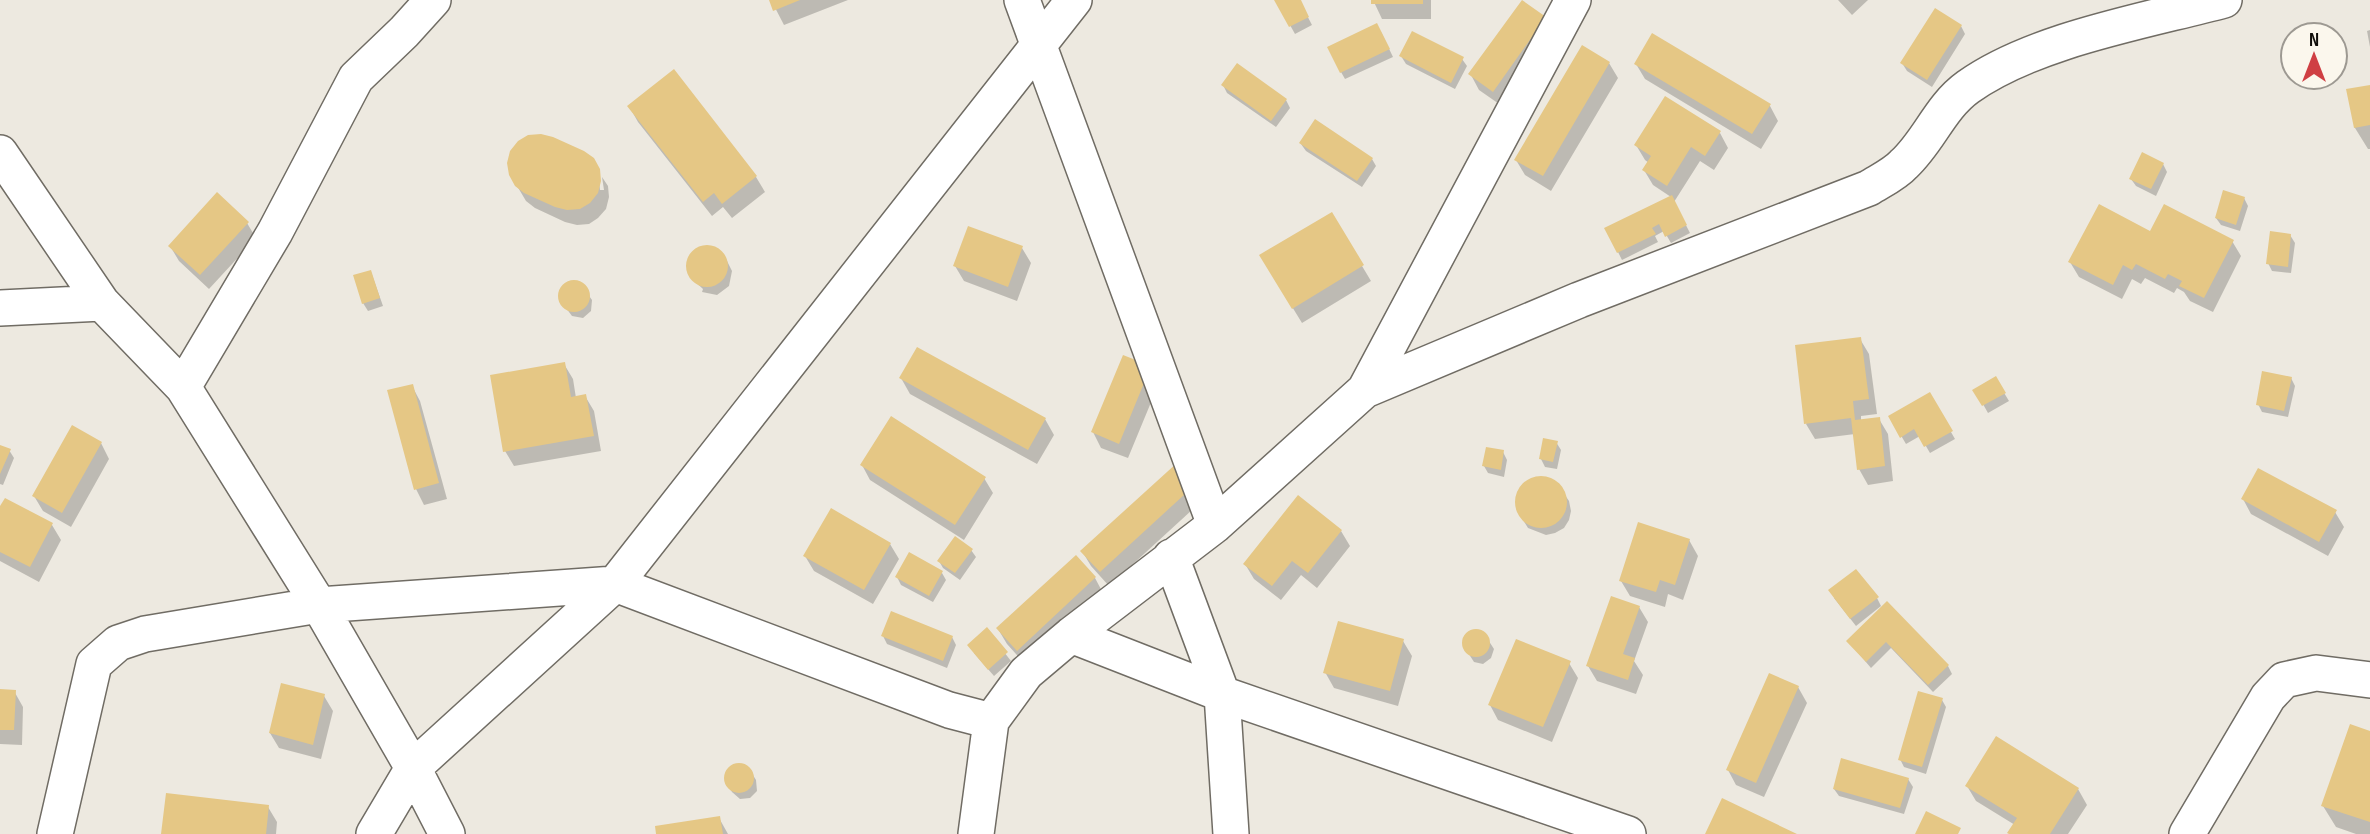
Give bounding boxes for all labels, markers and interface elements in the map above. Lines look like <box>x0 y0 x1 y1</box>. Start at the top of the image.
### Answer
north arrow <box>2279 21 2349 91</box>
text: N <box>2309 29 2319 52</box>

